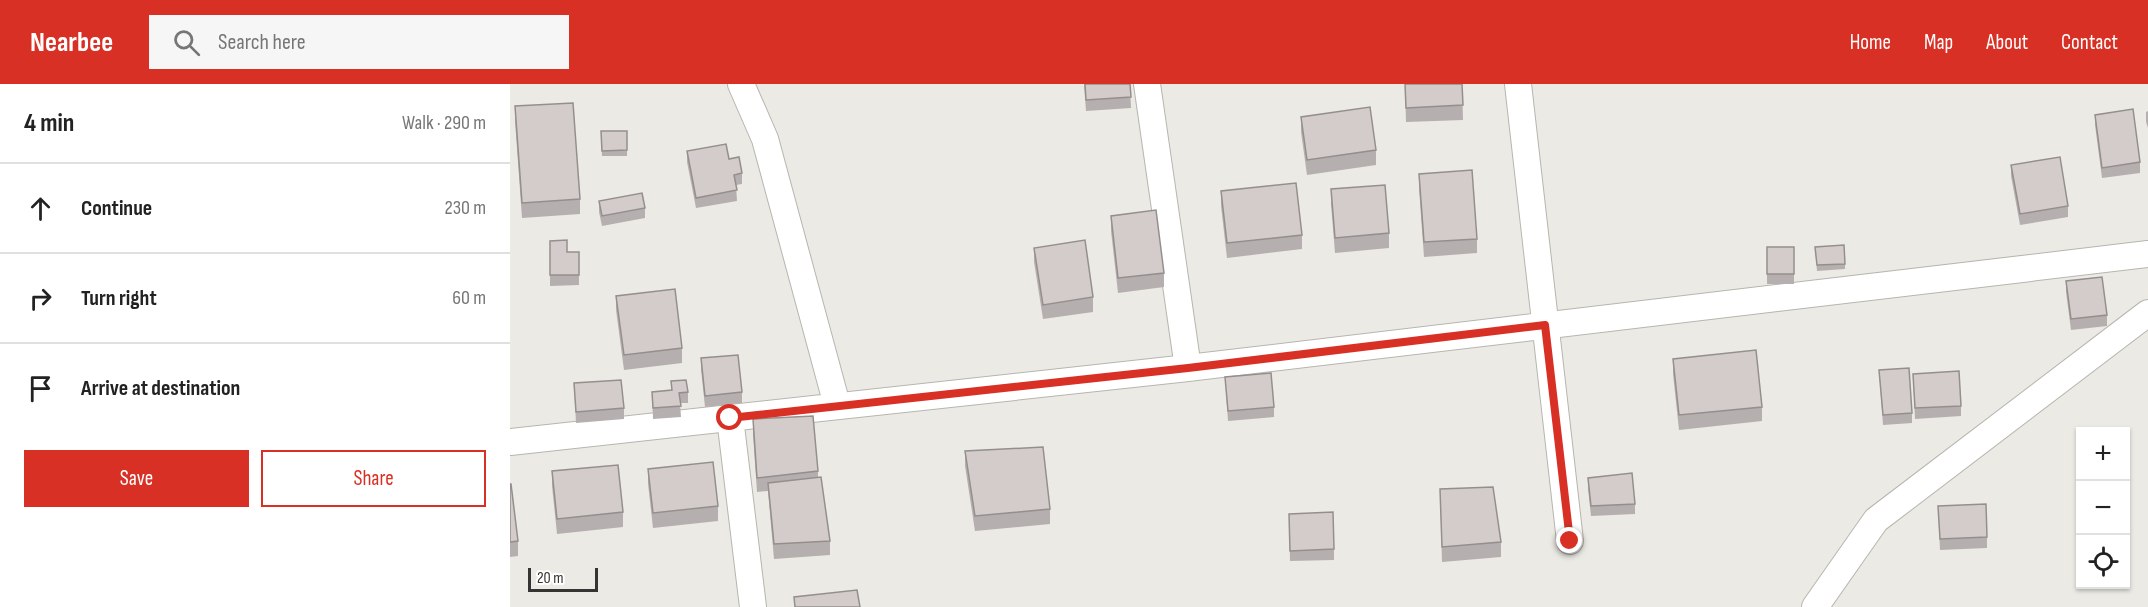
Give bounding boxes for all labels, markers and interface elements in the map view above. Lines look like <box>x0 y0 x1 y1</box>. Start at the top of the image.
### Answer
search box <box>149 15 569 69</box>
text: Nearbee <box>30 26 113 59</box>
icon: search <box>170 26 203 59</box>
text: Search here <box>218 29 306 56</box>
text: Home <box>1850 30 1891 55</box>
text: Map <box>1924 30 1953 55</box>
text: About <box>1986 30 2028 55</box>
text: Contact <box>2061 30 2118 55</box>
text: 4 min <box>24 108 74 139</box>
text: Walk · 290 m <box>402 111 486 135</box>
icon: ahead <box>24 192 57 225</box>
text: Continue <box>81 195 152 222</box>
text: 230 m <box>444 196 486 220</box>
icon: right <box>24 282 57 315</box>
text: Turn right <box>81 285 157 312</box>
text: 60 m <box>452 286 486 310</box>
icon: arrive <box>24 372 57 405</box>
text: Arrive at destination <box>81 375 240 402</box>
route start <box>716 404 742 430</box>
map controls <box>2076 427 2130 589</box>
button: + <box>2076 427 2130 481</box>
button: Save <box>24 450 249 507</box>
button: Share <box>261 450 486 507</box>
button: − <box>2076 481 2130 535</box>
route end <box>1556 527 1582 553</box>
button: locate <box>2076 535 2130 589</box>
scale bar <box>528 565 598 592</box>
text: 20 m <box>537 569 564 588</box>

